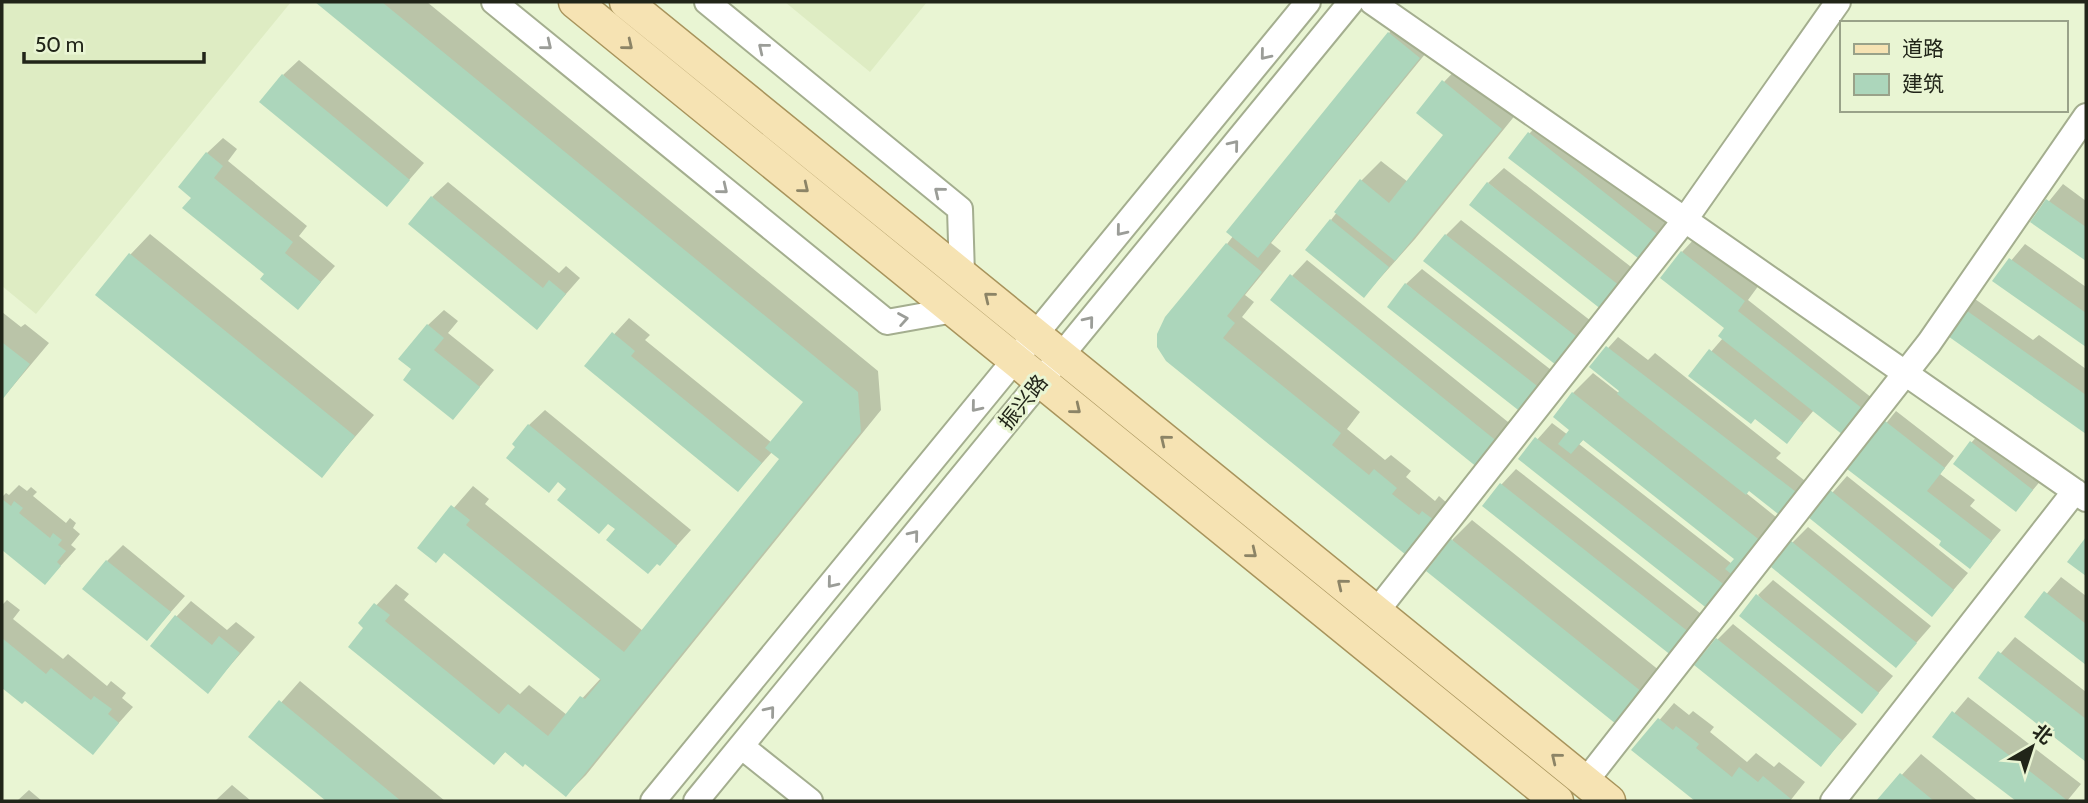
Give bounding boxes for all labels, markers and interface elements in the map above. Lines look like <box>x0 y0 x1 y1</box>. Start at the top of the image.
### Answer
scale bar <box>24 21 205 65</box>
legend <box>1840 21 2067 112</box>
text: 50 m <box>35 32 84 57</box>
text: 道路 <box>1902 36 1944 61</box>
one-way arrow <box>538 37 551 49</box>
one-way arrow <box>619 37 632 49</box>
one-way arrow <box>759 44 772 56</box>
one-way arrow <box>1260 47 1273 59</box>
text: 建筑 <box>1902 71 1944 96</box>
one-way arrow <box>1225 140 1238 152</box>
one-way arrow <box>716 180 728 193</box>
one-way arrow <box>797 180 809 193</box>
one-way arrow <box>935 188 948 200</box>
one-way arrow <box>1116 223 1129 235</box>
one-way arrow <box>984 292 996 305</box>
one-way arrow <box>897 312 909 327</box>
one-way arrow <box>1081 316 1094 328</box>
street label: 振兴路 <box>993 370 1053 434</box>
one-way arrow <box>972 399 985 411</box>
one-way arrow <box>1068 401 1080 414</box>
one-way arrow <box>1161 436 1173 449</box>
one-way arrow <box>906 530 919 542</box>
one-way arrow <box>1244 545 1257 557</box>
one-way arrow <box>828 574 840 587</box>
one-way arrow <box>1337 580 1350 592</box>
one-way arrow <box>762 706 775 718</box>
north arrow <box>1997 712 2067 782</box>
text: 北 <box>2028 719 2057 749</box>
one-way arrow <box>1552 754 1565 766</box>

